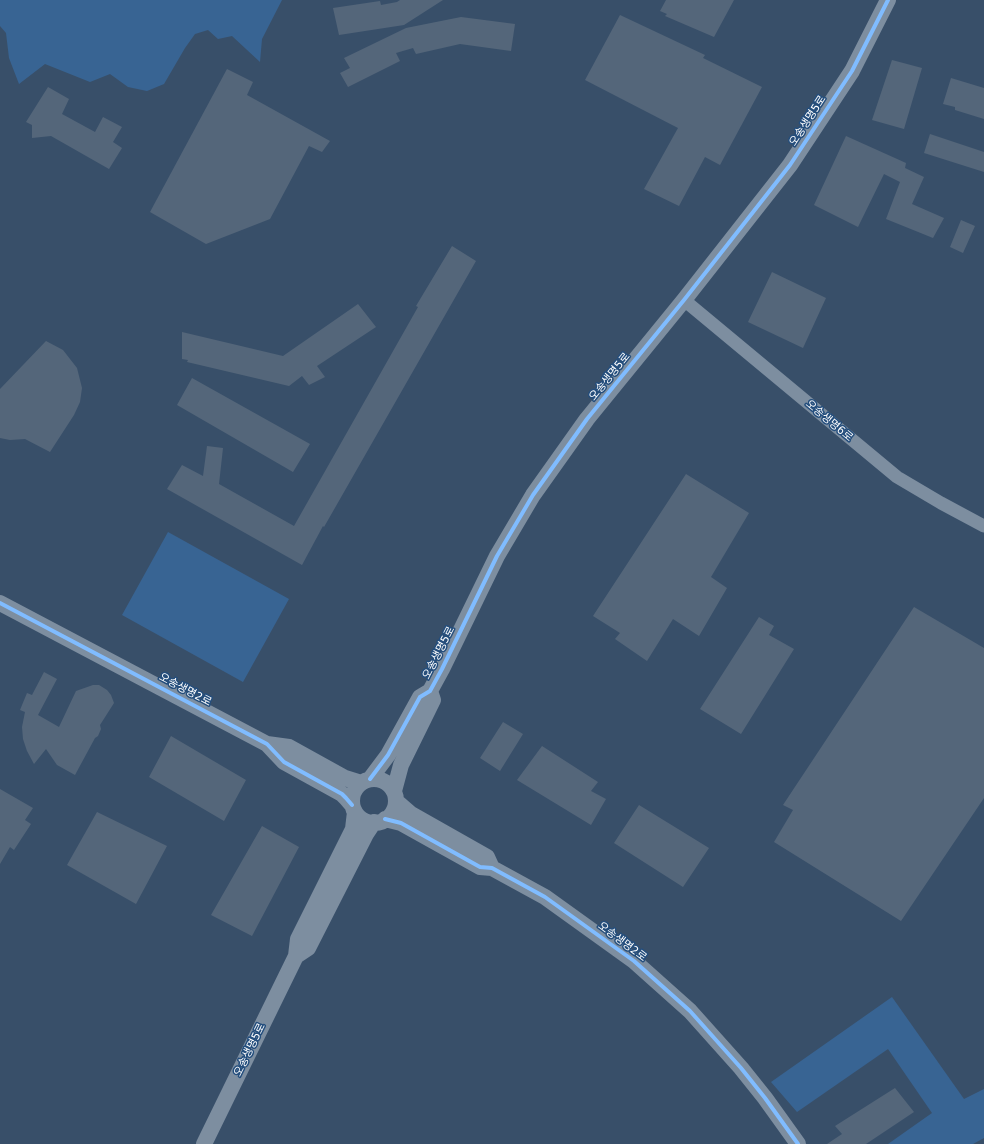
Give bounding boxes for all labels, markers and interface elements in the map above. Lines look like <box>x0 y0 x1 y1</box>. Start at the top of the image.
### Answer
street label: 오송생명5로 <box>787 93 829 149</box>
street label: 오송생명5로 <box>587 350 633 404</box>
street label: 오송생명6로 <box>803 397 855 445</box>
street label: 오송생명5로 <box>420 624 458 682</box>
street label: 오송생명2로 <box>156 671 214 709</box>
street label: 오송생명2로 <box>595 919 649 965</box>
street label: 오송생명5로 <box>231 1021 269 1079</box>

